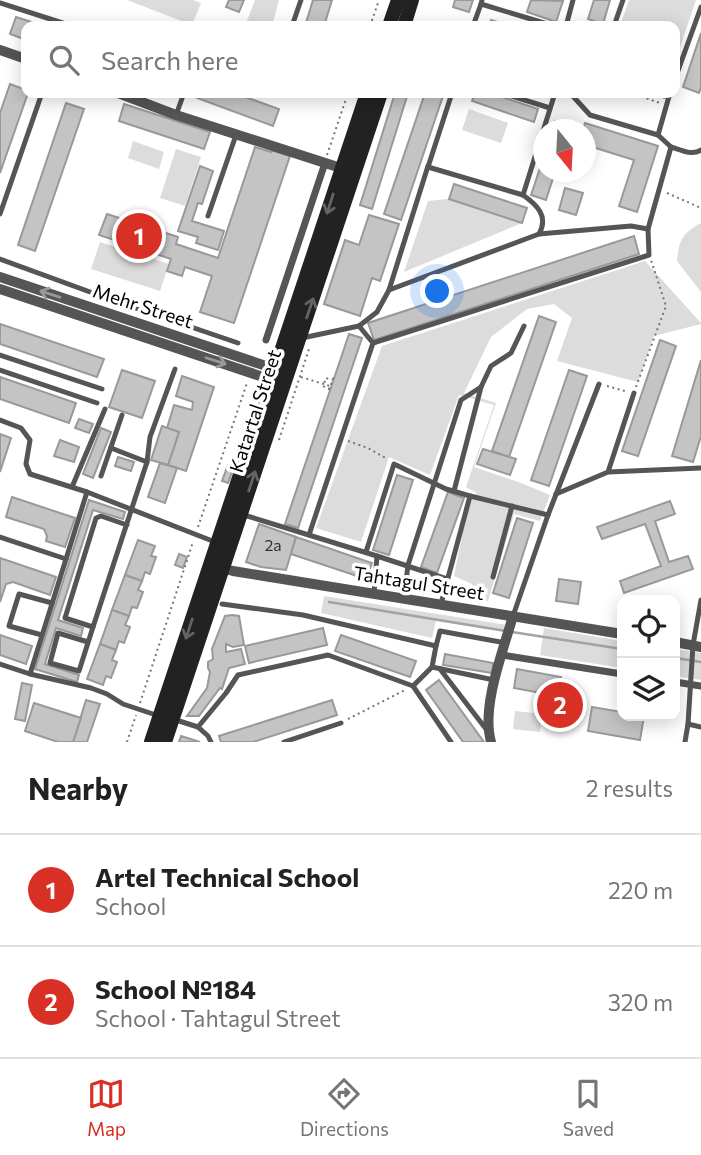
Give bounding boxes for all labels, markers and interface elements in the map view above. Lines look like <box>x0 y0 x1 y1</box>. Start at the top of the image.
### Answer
search box <box>21 21 680 98</box>
icon: search <box>45 41 83 79</box>
text: Search here <box>101 44 239 75</box>
north arrow <box>533 119 596 182</box>
one-way arrow <box>323 193 336 215</box>
pin: 1 <box>116 210 162 262</box>
your location <box>420 274 454 308</box>
street label: Mehr Street <box>90 279 196 333</box>
one-way arrow <box>40 287 62 299</box>
one-way arrow <box>305 297 317 319</box>
street label: Katartal Street <box>224 346 285 475</box>
one-way arrow <box>204 356 226 368</box>
one-way arrow <box>247 470 259 492</box>
house number: 2a <box>264 535 282 554</box>
street label: Tahtagul Street <box>352 561 486 604</box>
map controls <box>617 595 680 721</box>
button: locate <box>617 595 680 658</box>
one-way arrow <box>182 618 194 640</box>
button: layers <box>617 658 680 721</box>
pin: 2 <box>537 679 583 731</box>
text: Nearby <box>28 769 128 806</box>
text: 2 results <box>586 774 673 802</box>
text: Artel Technical School <box>95 861 359 892</box>
text: 1 <box>46 876 56 904</box>
text: 220 m <box>608 876 673 904</box>
text: School <box>95 892 166 920</box>
text: School №184 <box>95 973 256 1004</box>
text: 2 <box>44 988 58 1016</box>
text: 320 m <box>608 988 673 1016</box>
text: School · Tahtagul Street <box>95 1004 341 1032</box>
tab: Map <box>87 1075 126 1140</box>
tab: Directions <box>300 1075 389 1140</box>
tab: Saved <box>563 1075 614 1140</box>

